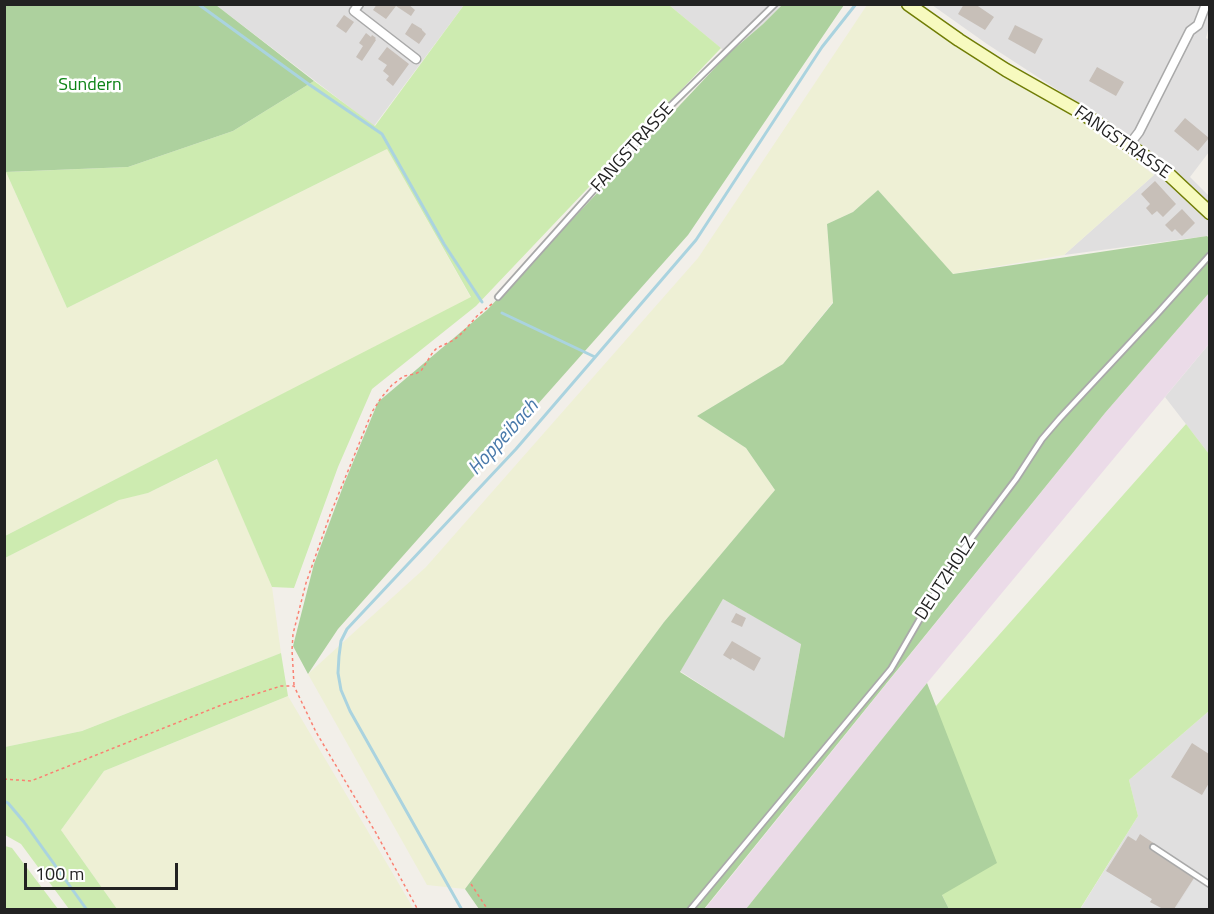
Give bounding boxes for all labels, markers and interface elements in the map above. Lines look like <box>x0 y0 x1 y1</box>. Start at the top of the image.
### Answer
park label: Sundern <box>58 75 122 97</box>
street label: FANGSTRASSE <box>587 99 679 197</box>
street label: FANGSTRASSE <box>1069 102 1175 184</box>
water label: Hoppeibach <box>464 395 544 481</box>
street label: DEUTZHOLZ <box>911 533 981 625</box>
scale bar <box>27 851 182 889</box>
text: 100 m <box>35 860 84 887</box>

